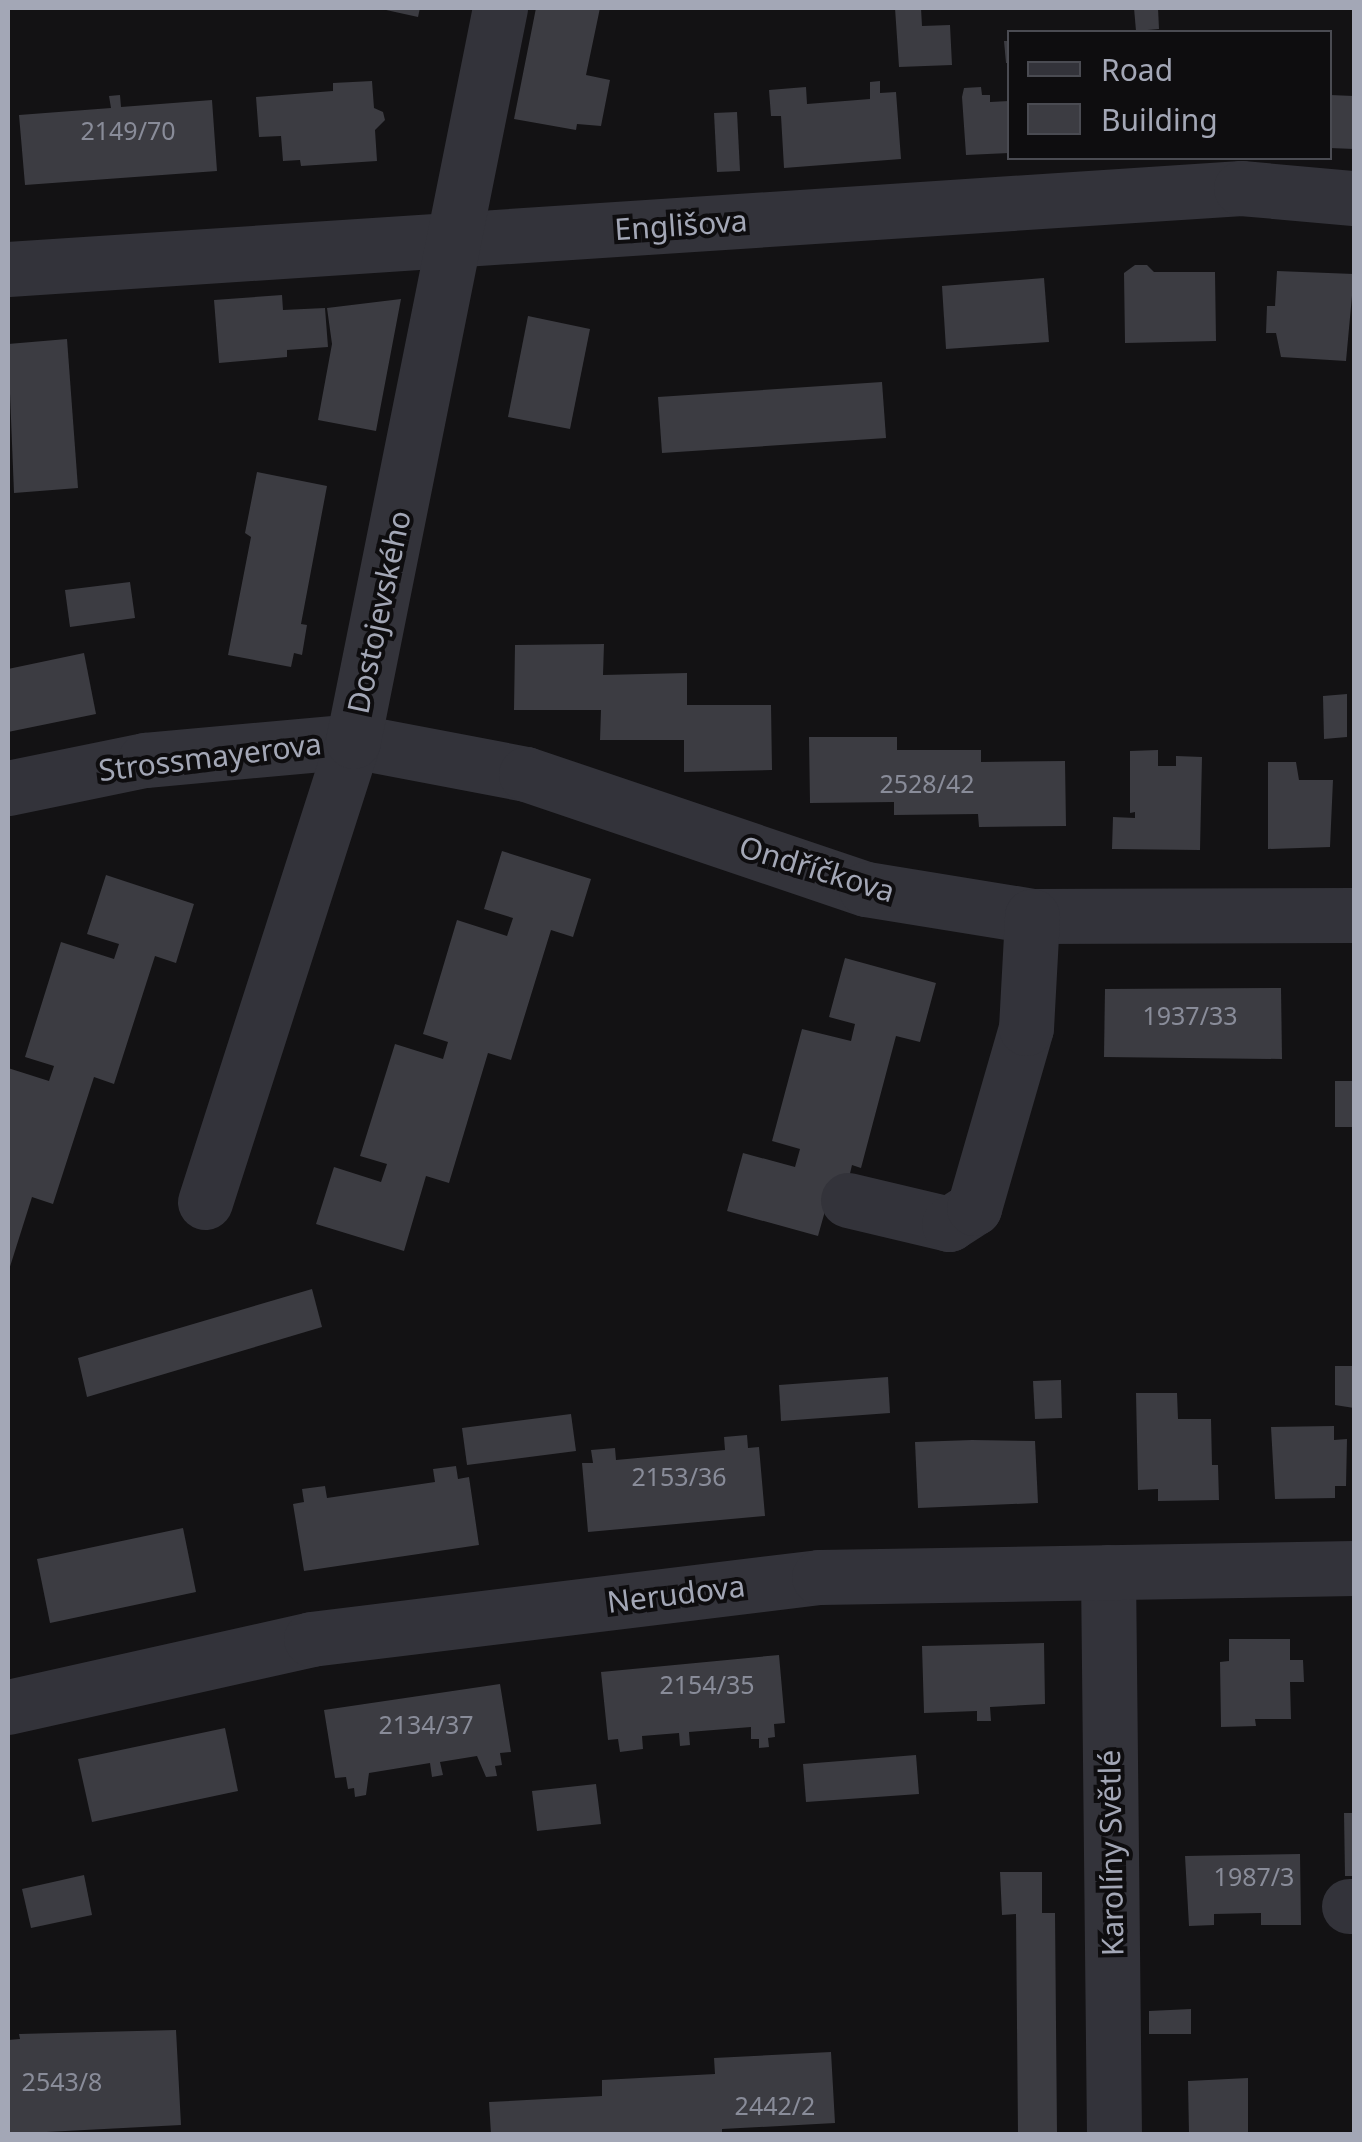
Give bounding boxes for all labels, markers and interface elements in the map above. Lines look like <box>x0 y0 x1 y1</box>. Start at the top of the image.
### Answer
legend <box>1007 30 1332 160</box>
text: Road <box>1101 49 1173 90</box>
text: Building <box>1101 99 1218 140</box>
house number: 2149/70 <box>80 115 176 145</box>
street label: Englišova <box>613 202 749 248</box>
street label: Dostojevského <box>340 507 418 717</box>
street label: Strossmayerova <box>96 725 324 789</box>
house number: 2528/42 <box>879 768 975 798</box>
street label: Ondříčkova <box>735 828 899 910</box>
house number: 1937/33 <box>1142 1000 1238 1030</box>
house number: 2153/36 <box>631 1461 727 1491</box>
street label: Nerudova <box>605 1568 747 1620</box>
house number: 2154/35 <box>659 1669 755 1699</box>
house number: 2134/37 <box>378 1709 474 1739</box>
street label: Karolíny Světlé <box>1091 1749 1131 1957</box>
house number: 1987/3 <box>1214 1861 1294 1891</box>
house number: 2543/8 <box>22 2066 102 2096</box>
house number: 2442/2 <box>735 2090 815 2120</box>

